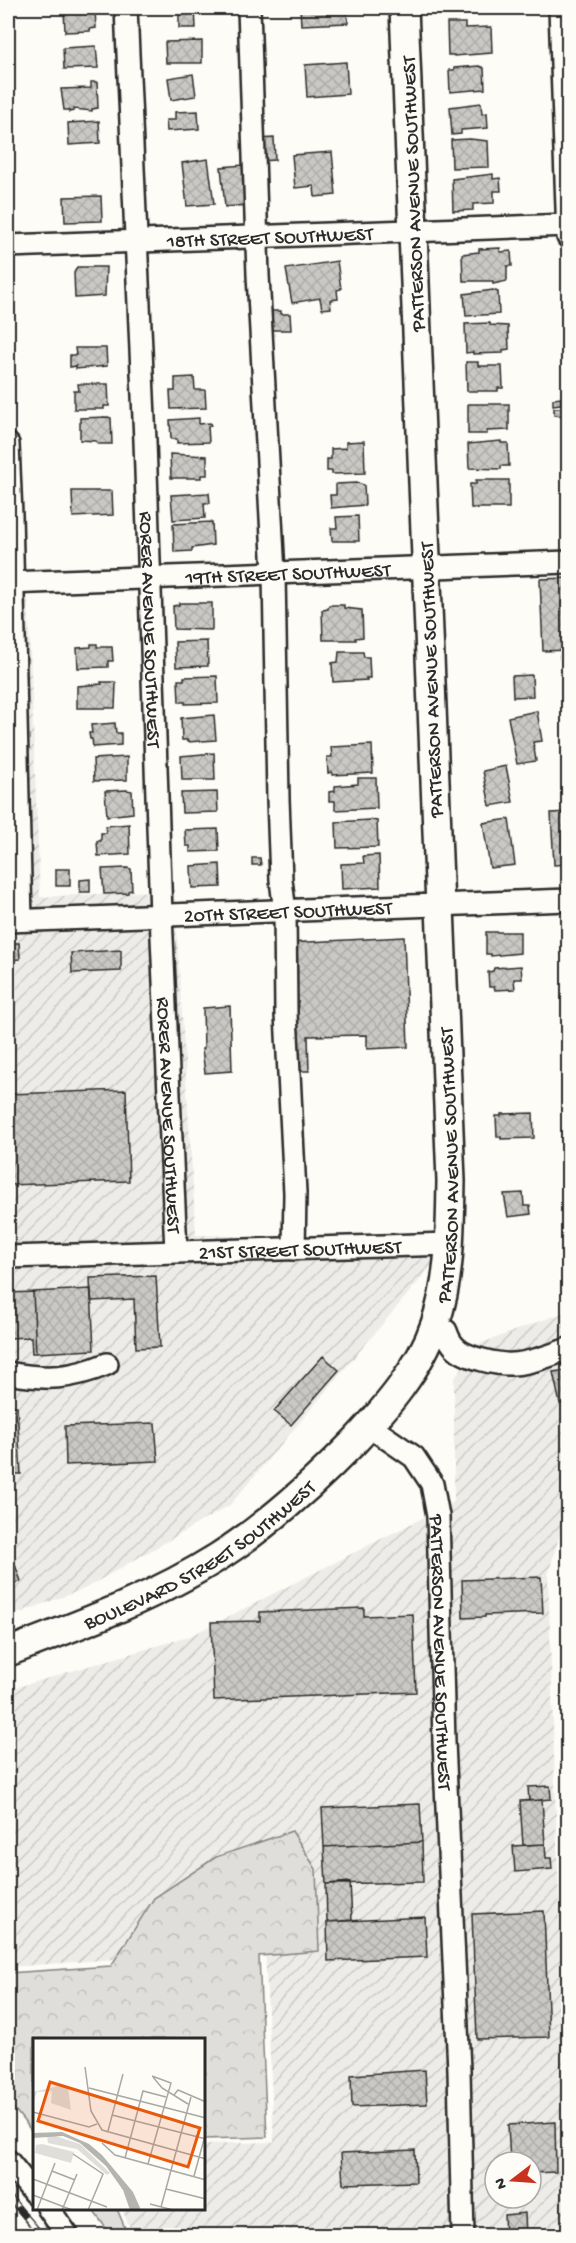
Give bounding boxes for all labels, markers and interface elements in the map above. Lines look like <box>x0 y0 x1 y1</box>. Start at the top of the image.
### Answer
street label: PATTERSON AVENUE SOUTHWEST <box>399 54 432 333</box>
street label: 18TH STREET SOUTHWEST <box>165 224 375 255</box>
street label: RORER AVENUE SOUTHWEST <box>132 511 163 749</box>
street label: PATTERSON AVENUE SOUTHWEST <box>417 540 450 819</box>
street label: 19TH STREET SOUTHWEST <box>184 561 392 591</box>
street label: 20TH STREET SOUTHWEST <box>183 899 394 929</box>
street label: RORER AVENUE SOUTHWEST <box>150 997 183 1235</box>
street label: PATTERSON AVENUE SOUTHWEST <box>433 1025 466 1307</box>
street label: 21ST STREET SOUTHWEST <box>198 1237 403 1266</box>
street label: BOULEVARD STREET SOUTHWEST <box>80 1477 323 1637</box>
street label: PATTERSON AVENUE SOUTHWEST <box>423 1513 454 1792</box>
inset map <box>33 2038 206 2210</box>
north arrow <box>483 2150 543 2210</box>
text: N <box>491 2175 513 2191</box>

